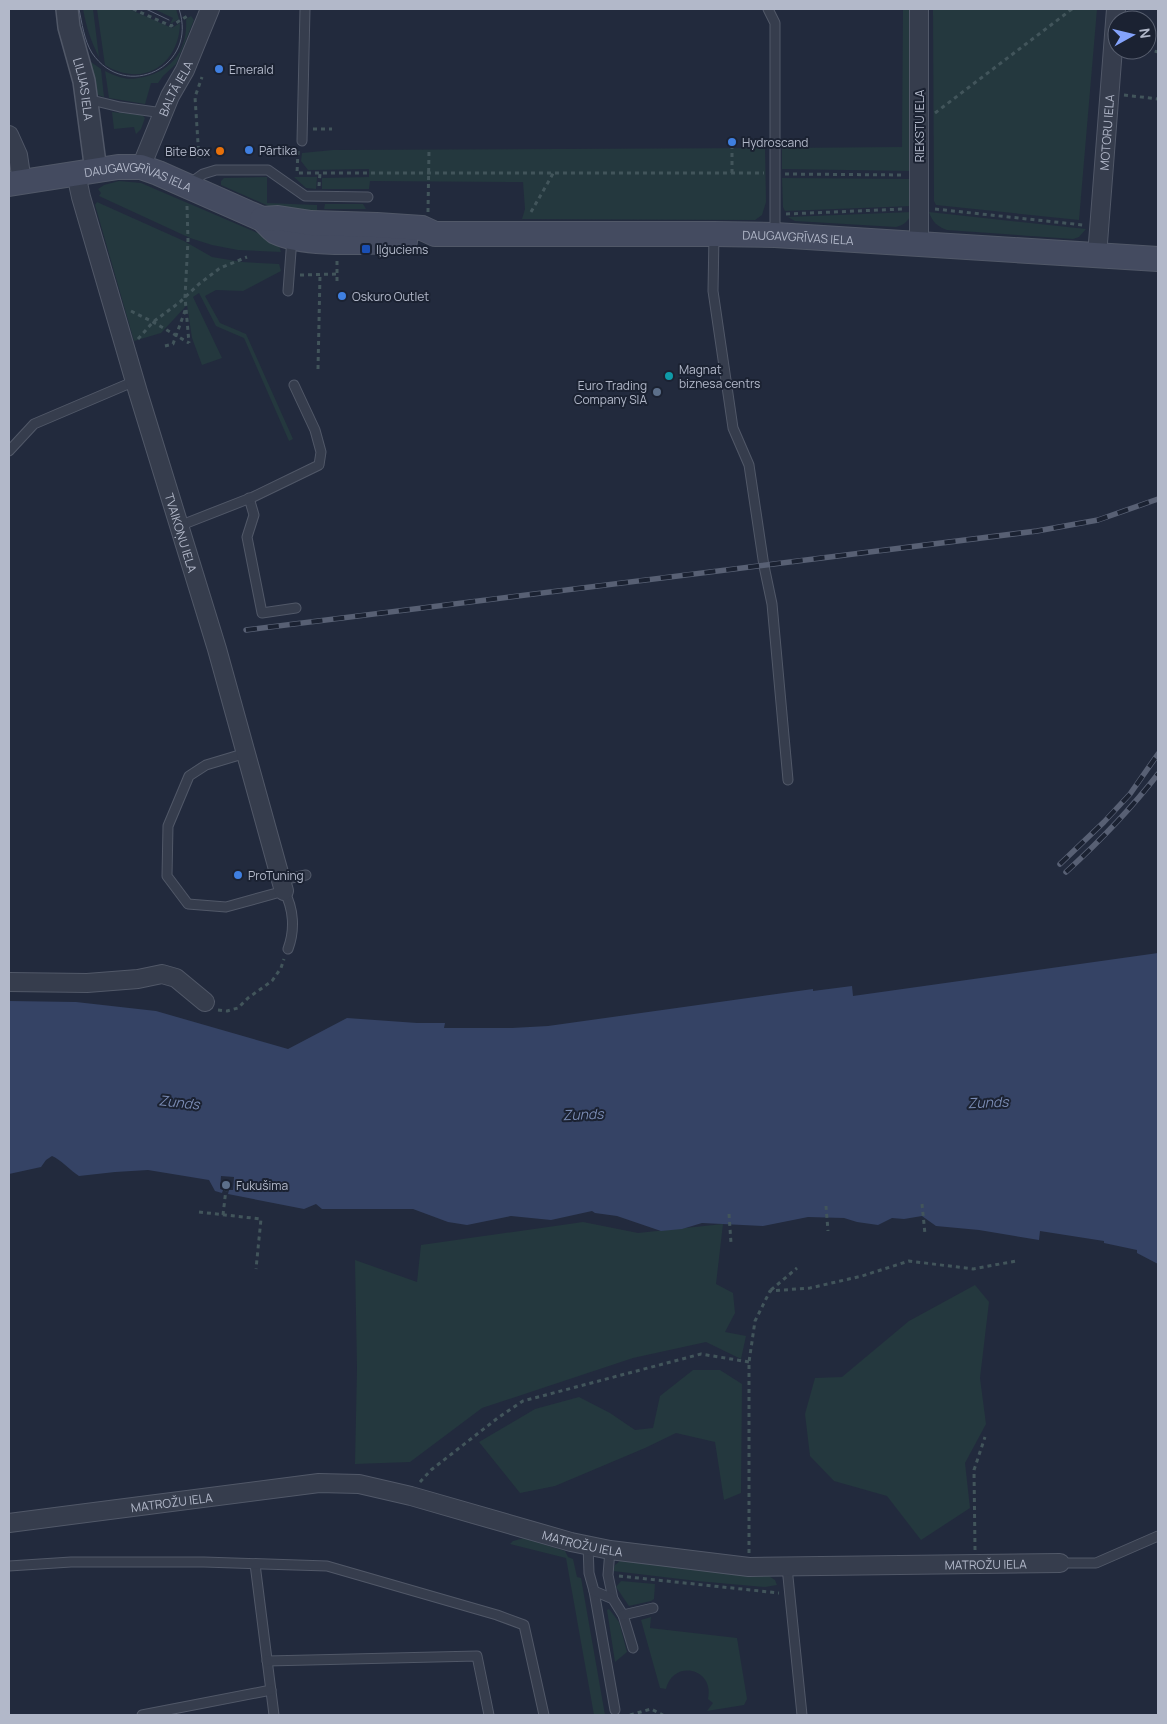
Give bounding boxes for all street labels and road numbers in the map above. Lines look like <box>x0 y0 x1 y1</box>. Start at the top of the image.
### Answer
street label: LILIJAS IELA <box>69 56 98 122</box>
street label: BALTĀ IELA <box>154 58 197 118</box>
street label: RIEKSTU IELA <box>911 89 928 162</box>
street label: MOTORU IELA <box>1095 93 1118 171</box>
street label: DAUGAVGRĪVAS IELA <box>83 158 195 196</box>
street label: DAUGAVGRĪVAS IELA <box>742 226 855 248</box>
street label: TVAIKOŅU IELA <box>161 491 202 575</box>
street label: MATROŽU IELA <box>130 1488 214 1516</box>
street label: MATROŽU IELA <box>540 1526 624 1560</box>
street label: MATROŽU IELA <box>945 1555 1027 1573</box>

